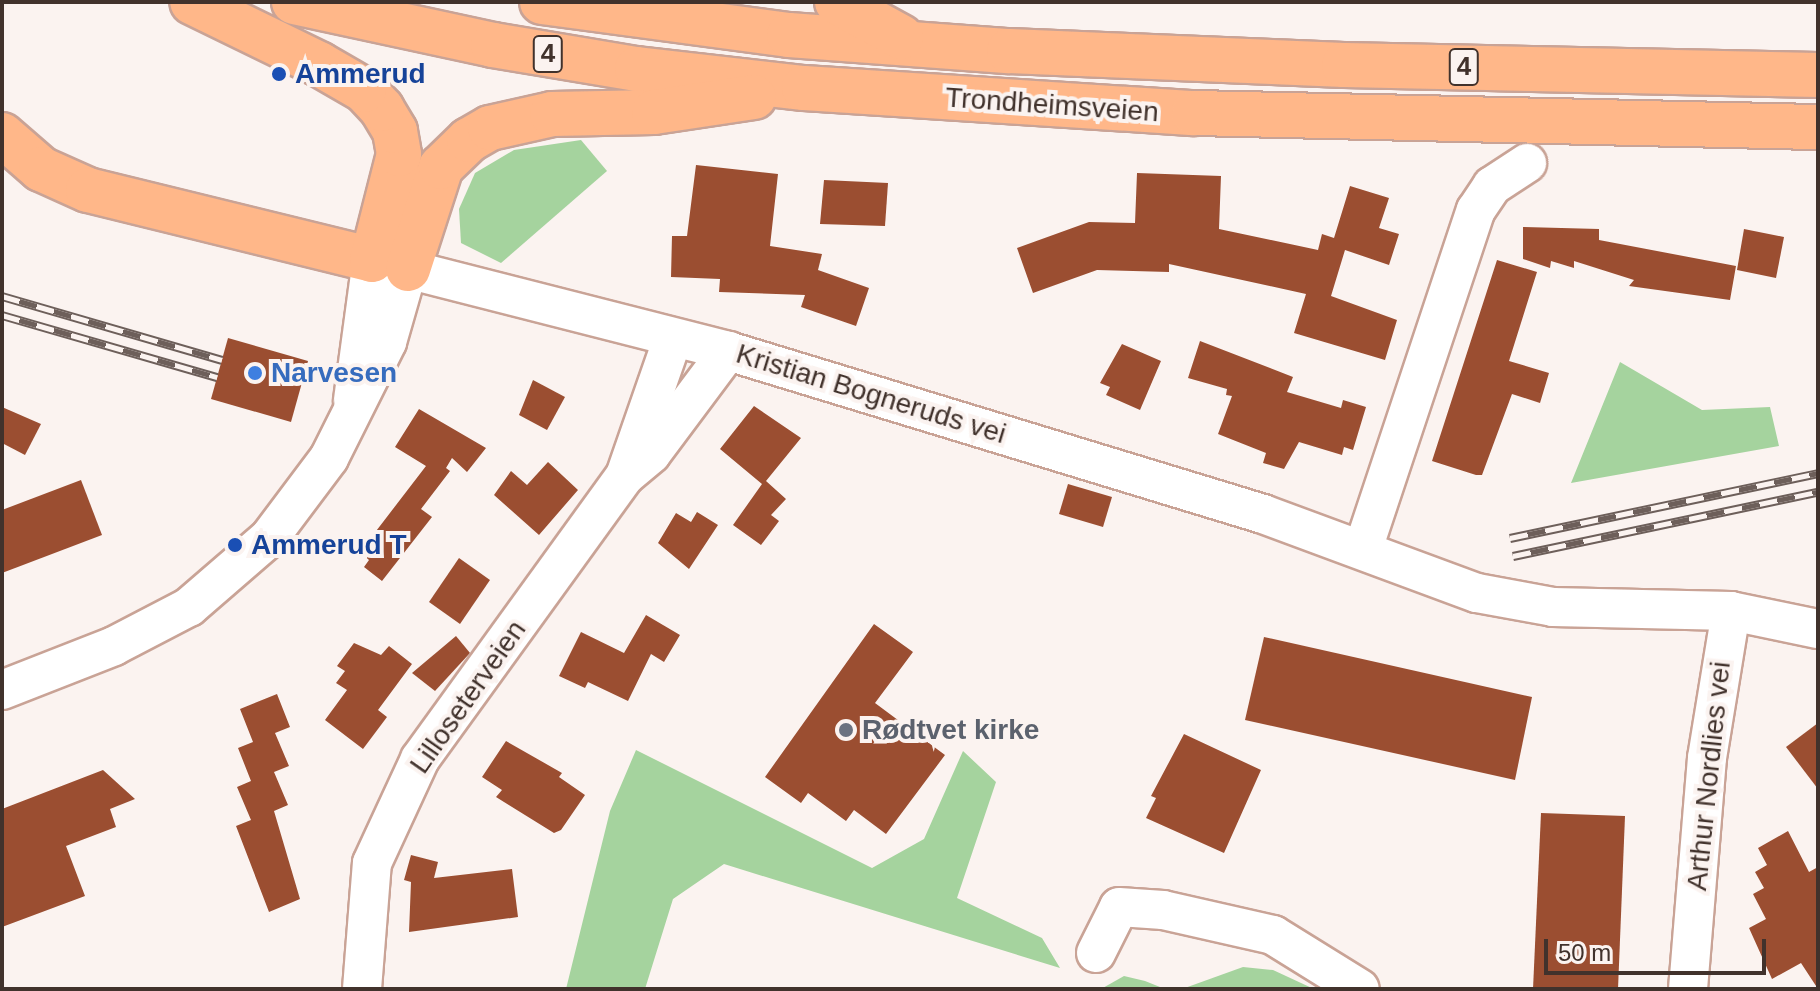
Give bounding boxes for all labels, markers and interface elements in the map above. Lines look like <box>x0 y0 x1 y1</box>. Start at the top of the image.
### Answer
road number: 4 <box>532 32 564 76</box>
road number: 4 <box>1448 45 1480 89</box>
place label: Ammerud <box>295 57 426 91</box>
marker: Ammerud <box>270 65 288 83</box>
street label: Trondheimsveien <box>944 81 1160 129</box>
street label: Kristian Bogneruds vei <box>732 337 1010 451</box>
place label: Narvesen <box>271 356 397 390</box>
marker: Narvesen <box>246 364 264 382</box>
place label: Ammerud T <box>251 528 407 562</box>
marker: Ammerud T <box>226 536 244 554</box>
street label: Lilloseterveien <box>403 614 533 780</box>
street label: Arthur Nordlies vei <box>1680 660 1738 892</box>
place label: Rødtvet kirke <box>862 713 1039 747</box>
marker: Rødtvet kirke <box>837 721 855 739</box>
scale bar <box>1548 923 1770 973</box>
text: 50 m <box>1558 939 1611 966</box>

